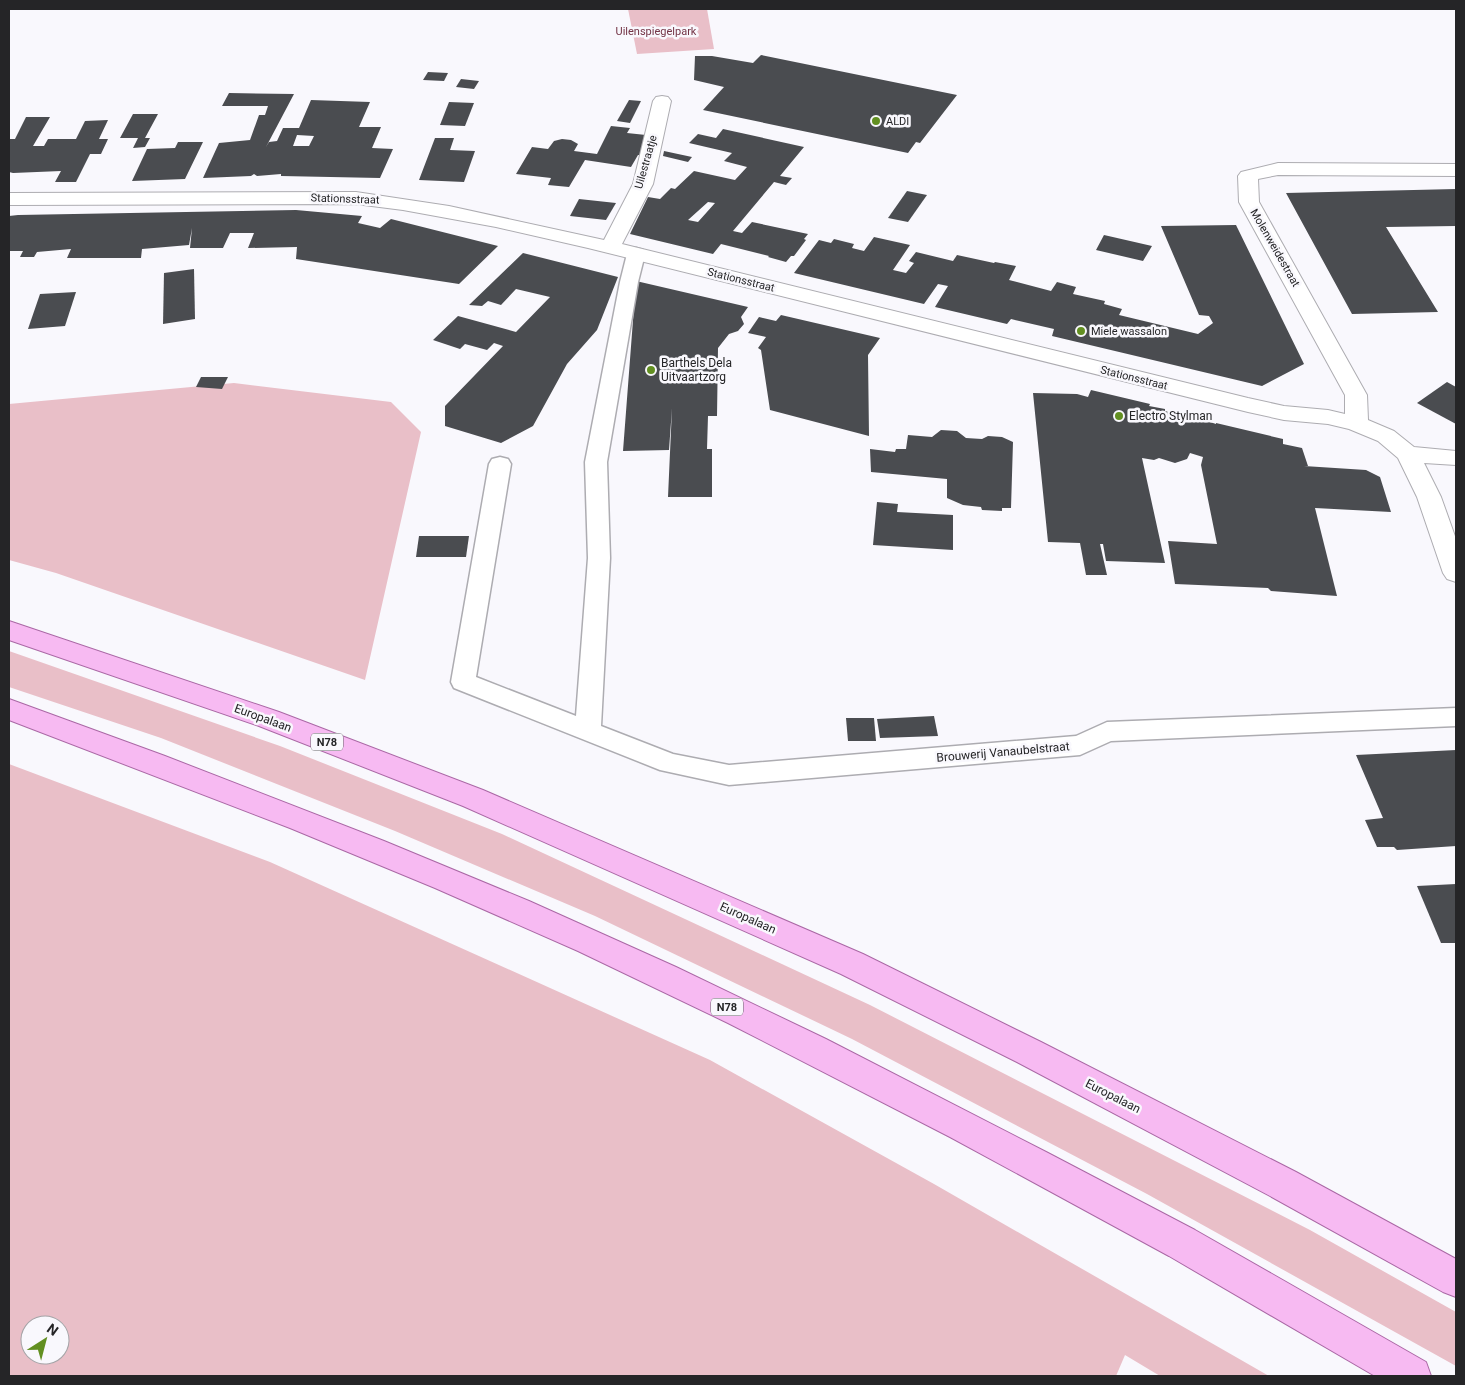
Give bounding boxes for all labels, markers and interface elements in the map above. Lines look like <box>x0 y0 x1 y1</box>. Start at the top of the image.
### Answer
park label: Uilenspiegelpark <box>616 25 697 38</box>
marker: ALDI <box>870 115 882 127</box>
place label: ALDI <box>886 115 909 128</box>
street label: Uilestraatje <box>632 134 660 190</box>
street label: Stationsstraat <box>310 191 380 207</box>
street label: Molenweidestraat <box>1247 207 1303 290</box>
street label: Stationsstraat <box>706 265 776 295</box>
marker: Miele wassalon <box>1075 325 1087 337</box>
place label: Miele wassalon <box>1091 325 1167 338</box>
place label: Barthels Dela Uitvaartzorg <box>661 356 732 384</box>
street label: Stationsstraat <box>1099 363 1169 393</box>
marker: Barthels Dela Uitvaartzorg <box>645 364 657 376</box>
place label: Electro Stylman <box>1129 409 1212 423</box>
marker: Electro Stylman <box>1113 410 1125 422</box>
street label: Europalaan <box>232 701 294 735</box>
road number: N78 <box>311 734 343 750</box>
street label: Brouwerij Vanaubelstraat <box>936 739 1070 765</box>
street label: Europalaan <box>718 899 778 937</box>
road number: N78 <box>711 999 743 1016</box>
street label: Europalaan <box>1083 1076 1143 1116</box>
north arrow <box>20 1315 70 1365</box>
text: N <box>44 1320 61 1339</box>

